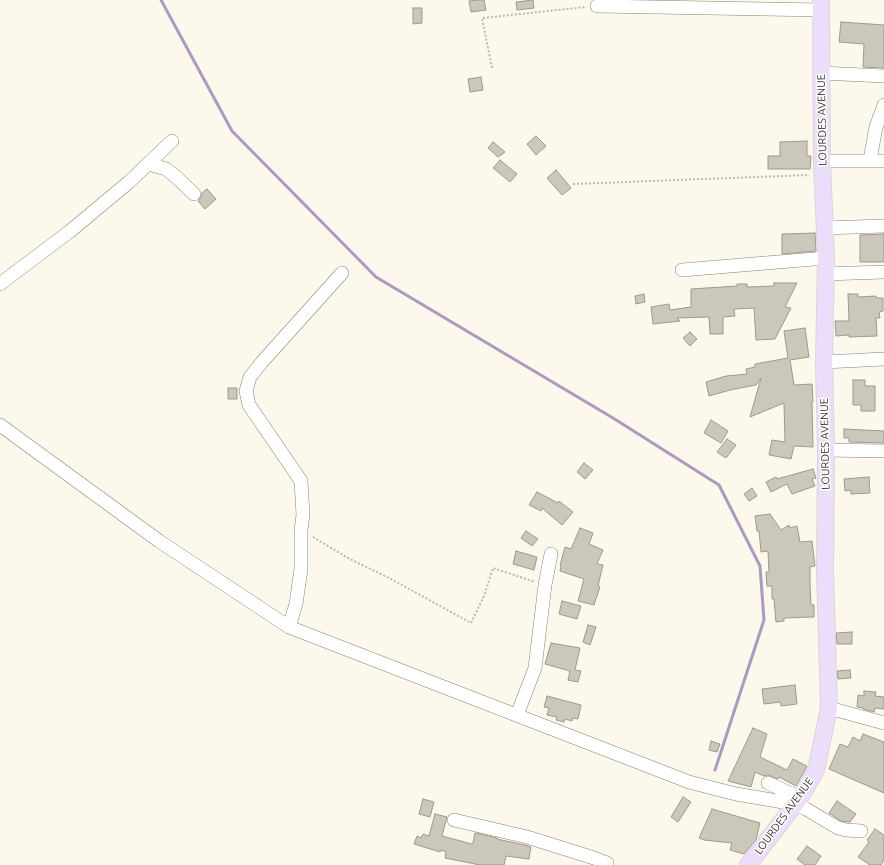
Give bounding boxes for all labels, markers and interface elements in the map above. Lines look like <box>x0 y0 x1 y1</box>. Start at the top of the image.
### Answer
street label: LOURDES AVENUE <box>815 74 829 166</box>
street label: LOURDES AVENUE <box>818 398 832 490</box>
street label: LOURDES AVENUE <box>752 775 816 857</box>

